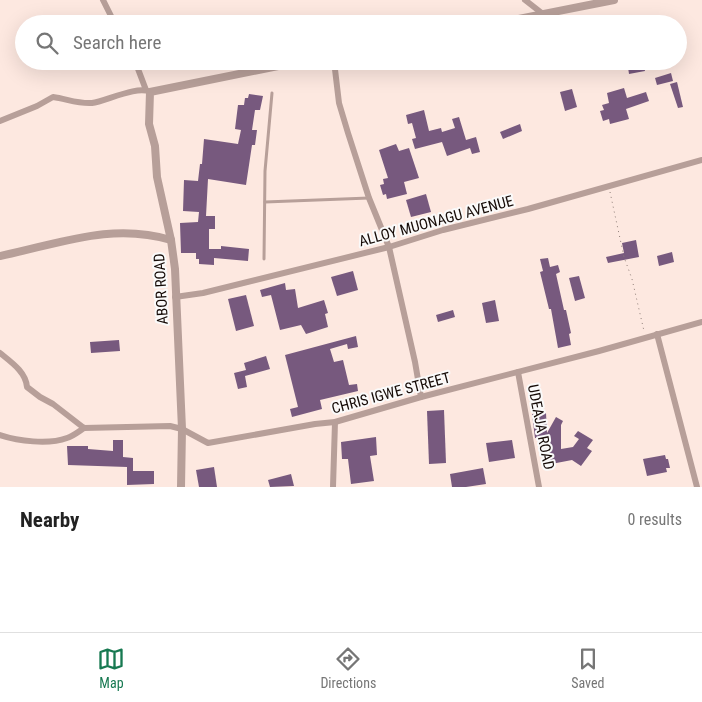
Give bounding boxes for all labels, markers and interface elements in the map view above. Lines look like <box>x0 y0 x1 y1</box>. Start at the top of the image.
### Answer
search box <box>15 15 687 70</box>
icon: search <box>33 29 61 57</box>
text: Search here <box>73 31 161 54</box>
street label: ALLOY MUONAGU AVENUE <box>357 192 515 250</box>
street label: ABOR ROAD <box>150 253 172 325</box>
street label: CHRIS IGWE STREET <box>330 368 452 417</box>
street label: UDEAJA ROAD <box>524 383 558 471</box>
text: Nearby <box>20 508 79 532</box>
text: 0 results <box>627 510 682 529</box>
tab: Map <box>97 645 125 691</box>
tab: Directions <box>320 645 376 691</box>
tab: Saved <box>571 645 605 691</box>

